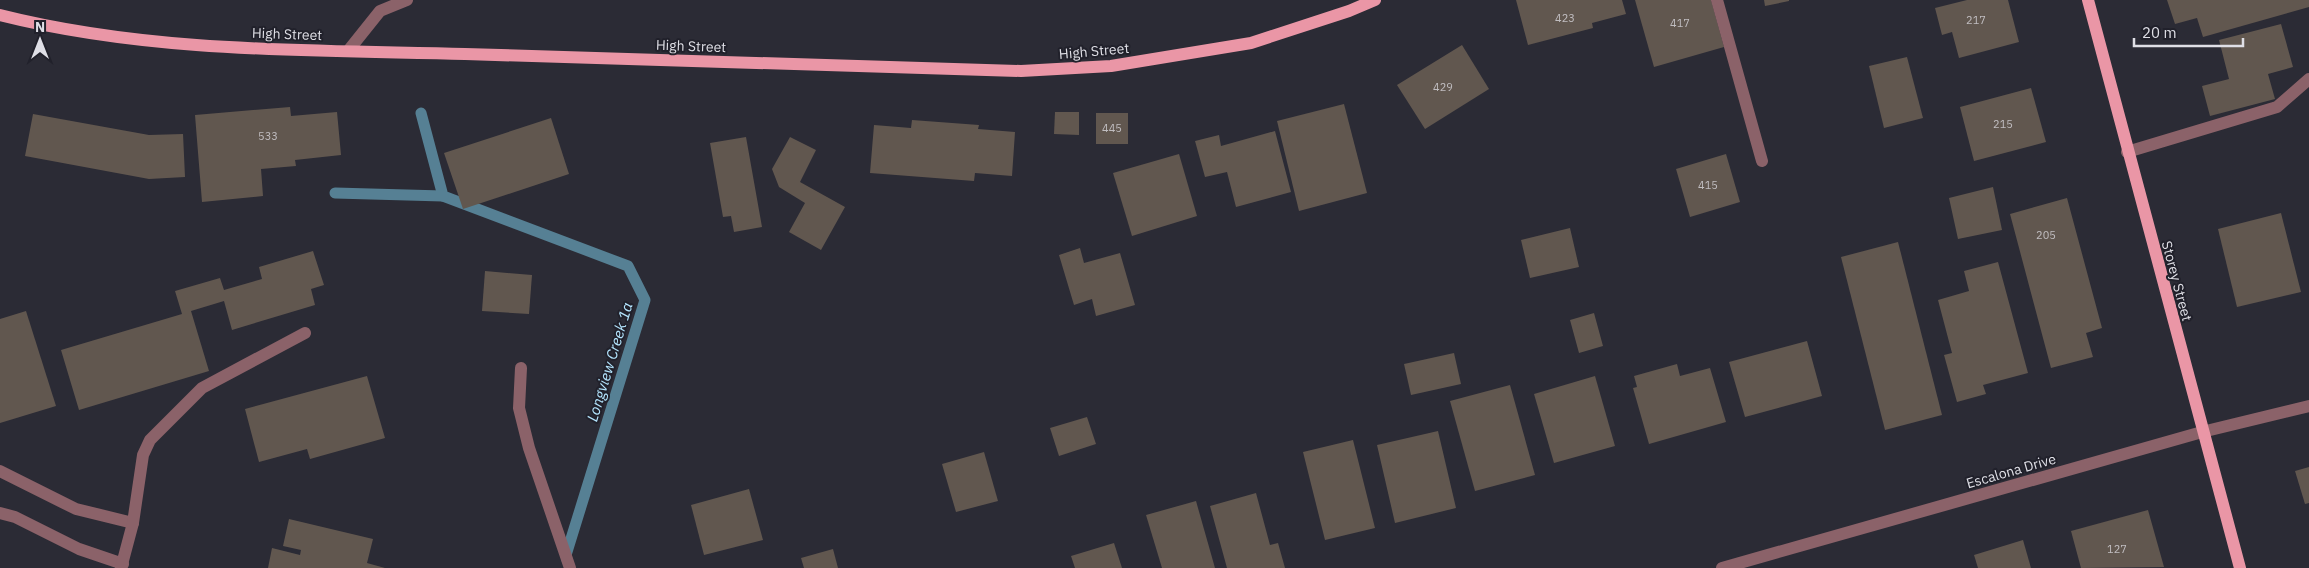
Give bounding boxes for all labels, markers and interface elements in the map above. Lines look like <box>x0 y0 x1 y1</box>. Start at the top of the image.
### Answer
house number: 423 <box>1555 11 1575 25</box>
house number: 217 <box>1966 13 1986 27</box>
north arrow <box>15 15 65 65</box>
scale bar <box>2134 15 2243 47</box>
house number: 417 <box>1670 16 1690 30</box>
text: N <box>35 18 45 36</box>
text: 20 m <box>2142 23 2177 42</box>
street label: High Street <box>251 24 323 44</box>
street label: High Street <box>655 36 727 56</box>
street label: High Street <box>1058 39 1130 63</box>
house number: 429 <box>1433 80 1453 94</box>
house number: 215 <box>1993 117 2013 131</box>
house number: 445 <box>1102 121 1122 135</box>
house number: 533 <box>258 129 278 143</box>
house number: 415 <box>1698 178 1718 192</box>
house number: 205 <box>2036 228 2056 242</box>
street label: Storey Street <box>2158 239 2196 323</box>
water label: Longview Creek 1a <box>582 300 637 424</box>
street label: Escalona Drive <box>1964 450 2058 492</box>
house number: 127 <box>2107 542 2127 556</box>

